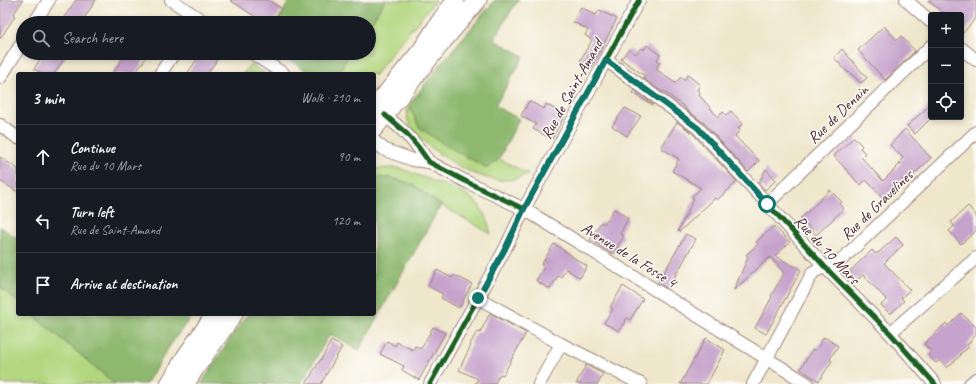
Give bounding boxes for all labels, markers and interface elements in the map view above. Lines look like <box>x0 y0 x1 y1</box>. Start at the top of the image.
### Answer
map controls <box>928 12 964 120</box>
button: + <box>928 12 964 48</box>
search box <box>16 16 376 60</box>
icon: search <box>30 27 52 49</box>
text: Search here <box>62 29 123 48</box>
street label: Rue de Saint-Amand <box>536 33 609 142</box>
button: − <box>928 48 964 84</box>
street label: Rue de Denain <box>803 80 873 148</box>
button: locate <box>928 84 964 120</box>
text: 3 min <box>32 88 65 109</box>
text: Walk · 210 m <box>301 90 360 106</box>
text: Continue <box>70 139 115 158</box>
icon: ahead <box>32 146 54 168</box>
text: 90 m <box>338 149 360 165</box>
text: Rue du 10 Mars <box>70 158 141 174</box>
street label: Rue de Gravelines <box>837 164 919 245</box>
route start <box>758 195 776 213</box>
text: Turn left <box>70 203 113 222</box>
icon: left <box>32 210 54 232</box>
street label: Rue du 10 Mars <box>790 211 865 290</box>
text: 120 m <box>332 213 360 229</box>
street label: Avenue de la Fosse 4 <box>578 218 682 293</box>
text: Rue de Saint-Amand <box>70 222 160 238</box>
icon: arrive <box>32 274 54 296</box>
text: Arrive at destination <box>70 275 177 294</box>
route end <box>469 289 487 307</box>

